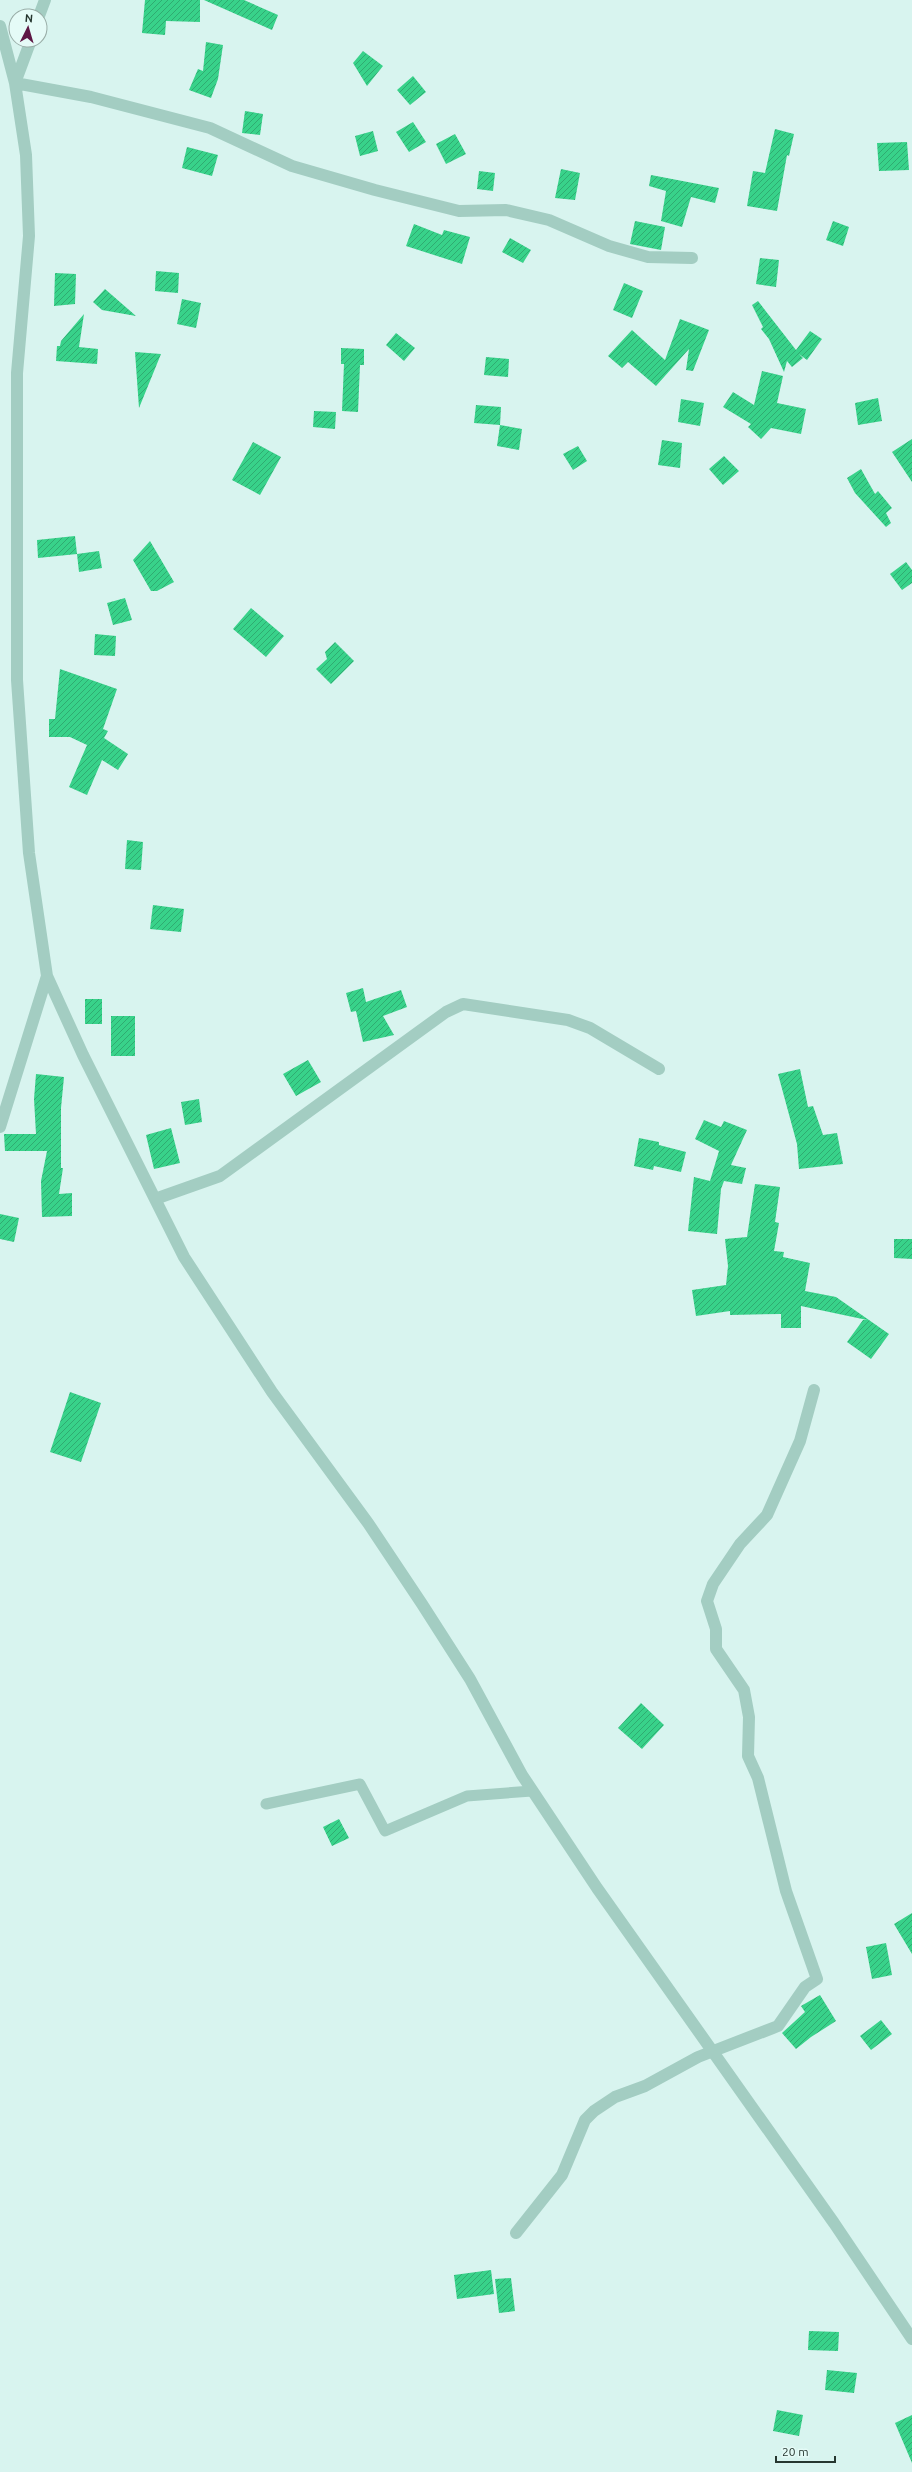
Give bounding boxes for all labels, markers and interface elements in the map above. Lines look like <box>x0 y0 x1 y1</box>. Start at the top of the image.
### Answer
north arrow <box>8 8 48 48</box>
text: N <box>24 12 33 24</box>
scale bar <box>776 2438 835 2464</box>
text: 20 m <box>782 2445 809 2458</box>

